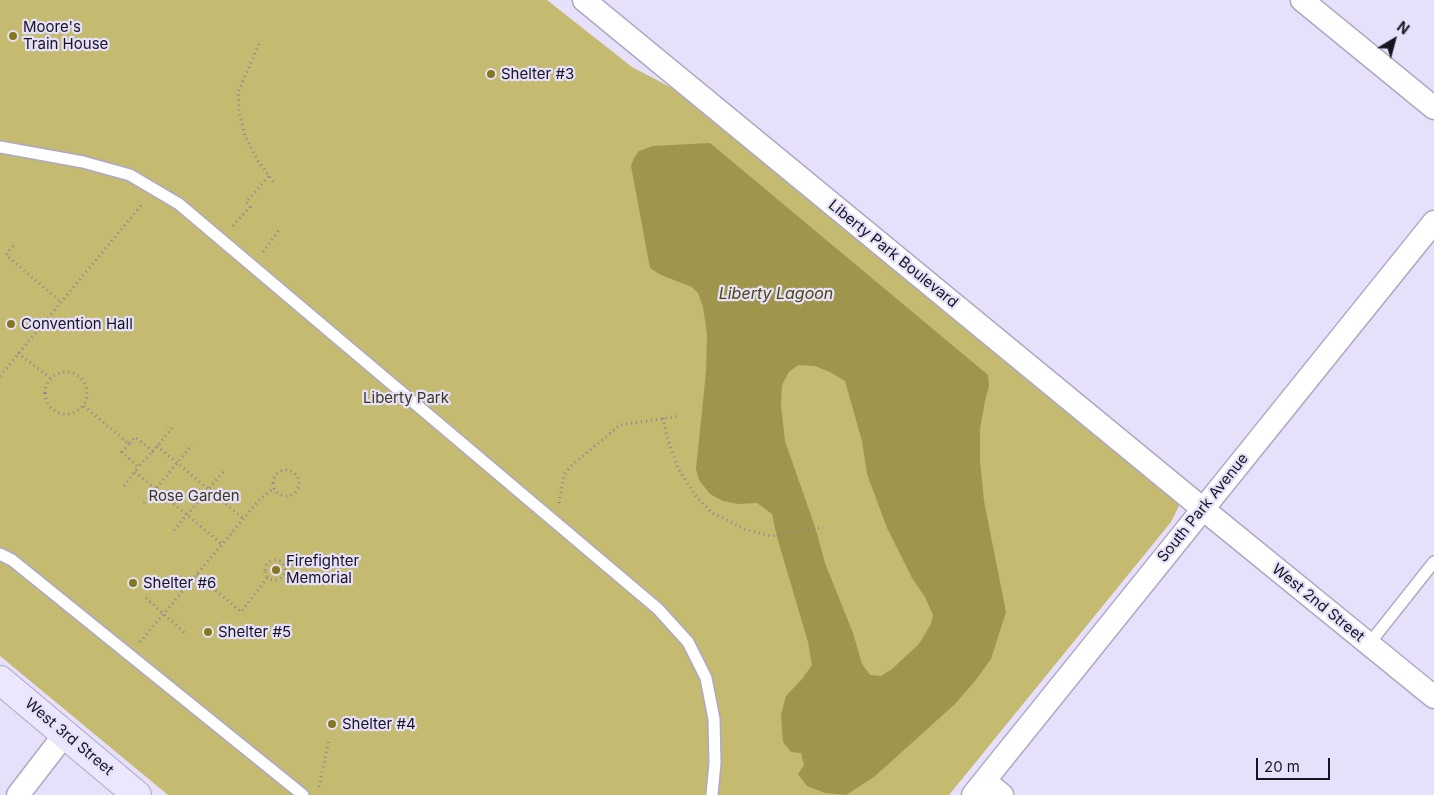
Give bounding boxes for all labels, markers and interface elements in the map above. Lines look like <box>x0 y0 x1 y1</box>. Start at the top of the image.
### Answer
north arrow <box>1369 15 1419 65</box>
place label: Moore's Train House <box>23 18 108 53</box>
text: N <box>1394 18 1413 38</box>
marker: Moore's Train House <box>7 30 19 42</box>
place label: Shelter #3 <box>501 65 574 83</box>
marker: Shelter #3 <box>485 68 497 80</box>
street label: Liberty Park Boulevard <box>825 196 961 312</box>
water label: Liberty Lagoon <box>719 284 833 304</box>
place label: Convention Hall <box>21 315 133 333</box>
marker: Convention Hall <box>5 318 17 330</box>
park label: Liberty Park <box>363 389 449 407</box>
street label: South Park Avenue <box>1154 450 1252 566</box>
park label: Rose Garden <box>148 487 240 505</box>
place label: Firefighter Memorial <box>286 552 359 587</box>
street label: West 2nd Street <box>1268 560 1368 646</box>
marker: Firefighter Memorial <box>270 564 282 576</box>
place label: Shelter #6 <box>143 574 216 592</box>
marker: Shelter #6 <box>127 577 139 589</box>
place label: Shelter #5 <box>218 623 291 641</box>
marker: Shelter #5 <box>202 626 214 638</box>
street label: West 3rd Street <box>21 695 117 779</box>
place label: Shelter #4 <box>342 715 416 733</box>
marker: Shelter #4 <box>326 718 338 730</box>
scale bar <box>1259 748 1333 780</box>
text: 20 m <box>1264 757 1300 776</box>

